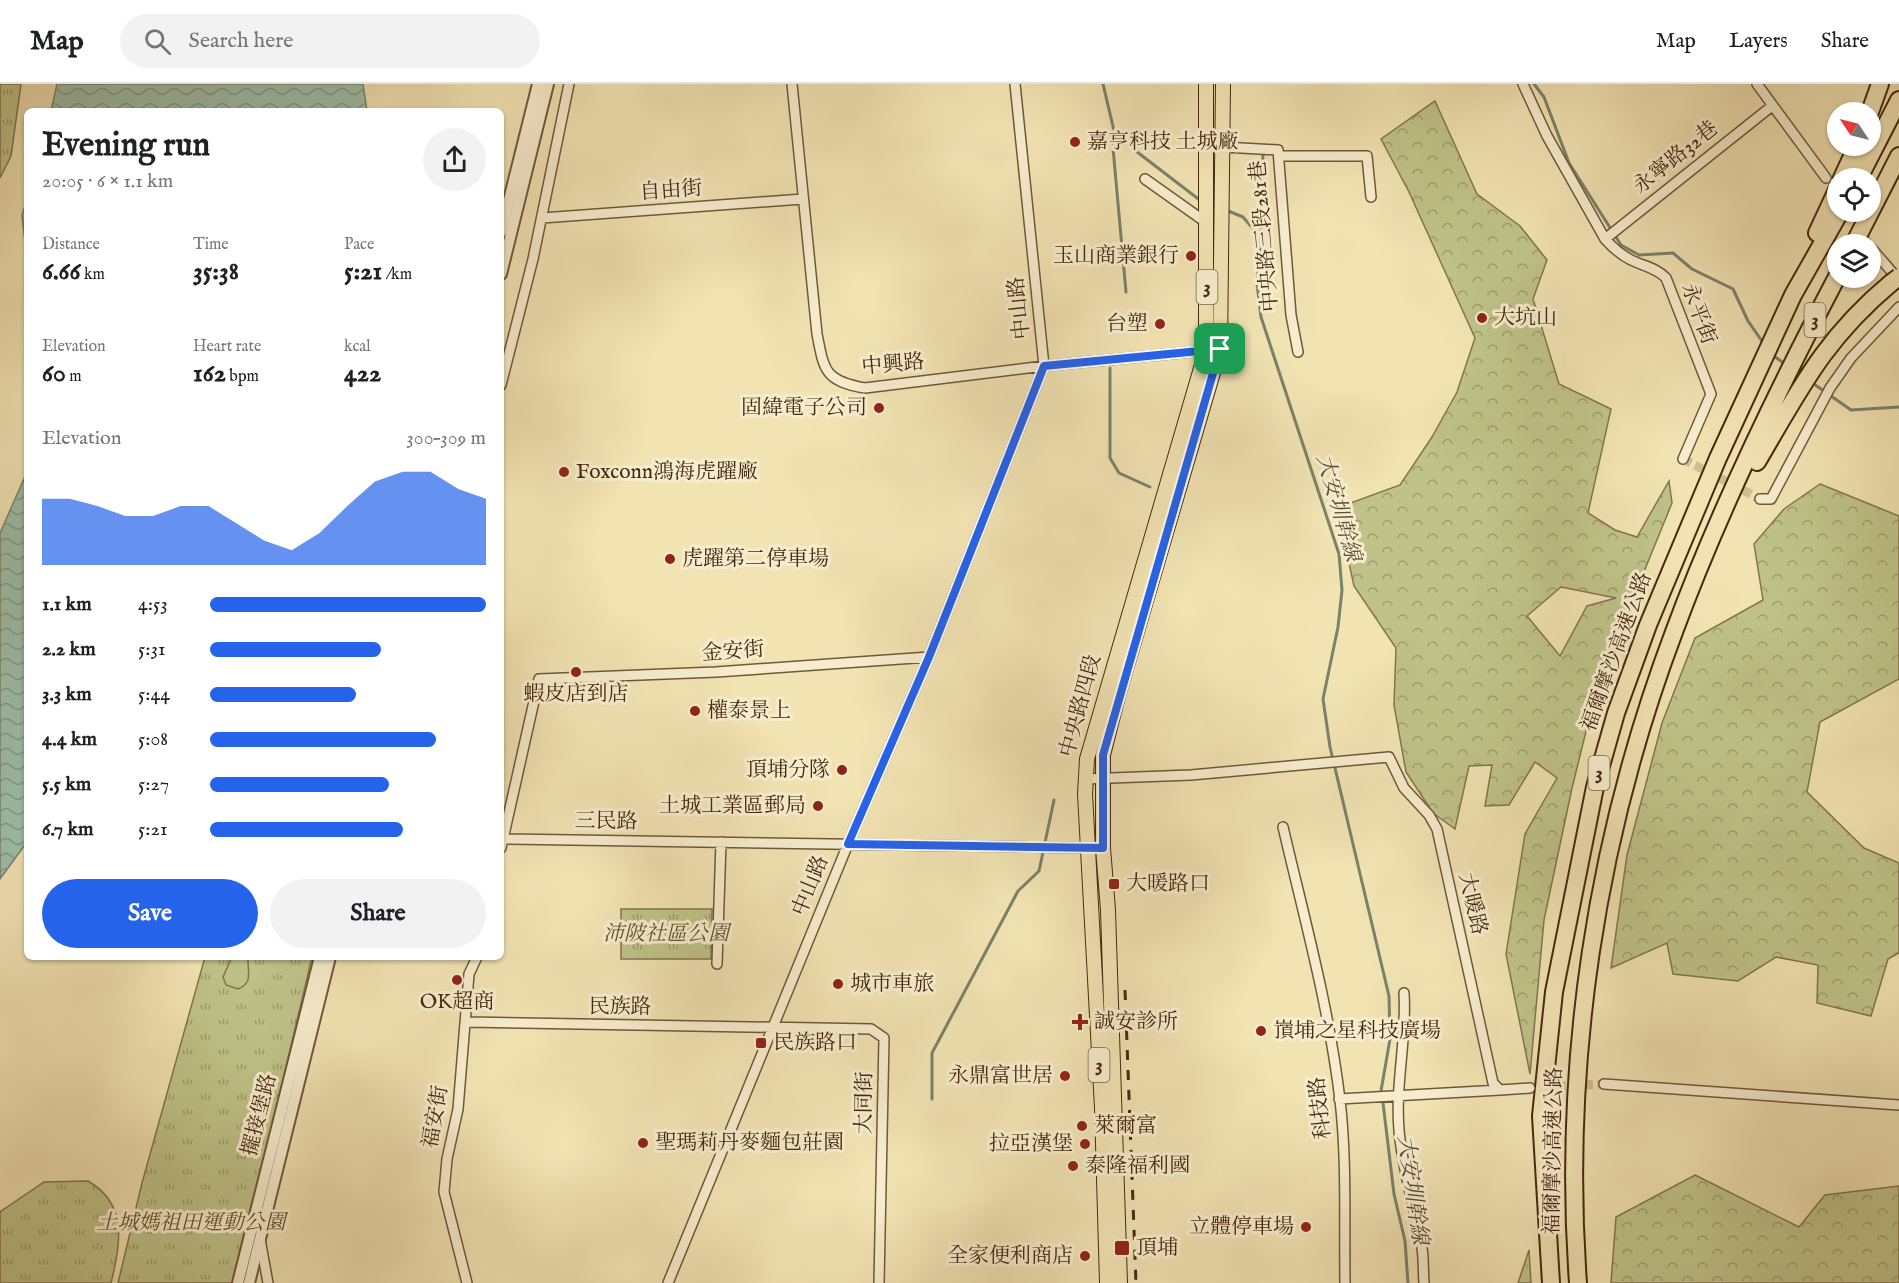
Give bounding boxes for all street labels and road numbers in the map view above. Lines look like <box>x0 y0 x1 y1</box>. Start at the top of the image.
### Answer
street label: 永寧路32巷 <box>1628 116 1724 200</box>
street label: 中央路三段281巷 <box>1245 159 1285 313</box>
street label: 自由街 <box>639 175 703 207</box>
road number: 3 <box>1196 270 1218 304</box>
street label: 中山路 <box>1003 275 1037 341</box>
street label: 永平街 <box>1675 280 1721 348</box>
road number: 3 <box>1804 303 1826 337</box>
street label: 中興路 <box>860 349 926 381</box>
street label: 福爾摩沙高速公路 <box>1576 568 1658 736</box>
street label: 金安街 <box>701 636 765 668</box>
street label: 中央路四段 <box>1054 652 1108 760</box>
road number: 3 <box>1588 756 1610 790</box>
street label: 三民路 <box>574 808 638 836</box>
street label: 中山路 <box>787 852 835 920</box>
street label: 大暖路 <box>1452 870 1492 938</box>
street label: 民族路 <box>589 994 652 1021</box>
road number: 3 <box>1088 1048 1110 1082</box>
street label: 福爾摩沙高速公路 <box>1539 1067 1569 1235</box>
street label: 擺接堡路 <box>237 1071 283 1159</box>
street label: 大同街 <box>851 1071 879 1135</box>
street label: 科技路 <box>1304 1075 1338 1141</box>
street label: 福安街 <box>417 1084 455 1150</box>

